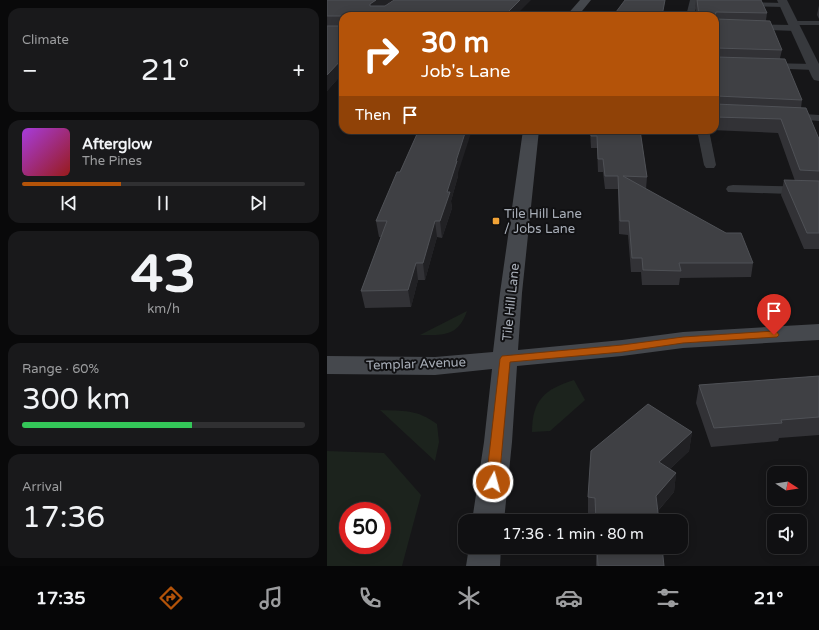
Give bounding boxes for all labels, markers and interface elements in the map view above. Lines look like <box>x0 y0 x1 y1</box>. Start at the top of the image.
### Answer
text: 30 m <box>421 26 489 60</box>
icon: right <box>355 28 407 80</box>
text: Climate <box>22 32 69 48</box>
text: 21° <box>141 52 190 89</box>
text: − <box>22 58 38 84</box>
text: + <box>293 58 305 84</box>
text: Job's Lane <box>421 60 510 82</box>
icon: arrive <box>399 104 421 126</box>
text: Then <box>355 106 391 124</box>
text: Afterglow <box>82 135 152 153</box>
text: The Pines <box>82 153 142 169</box>
icon: previous <box>58 192 80 214</box>
icon: pause <box>152 192 174 214</box>
icon: next <box>247 192 269 214</box>
place label: Tile Hill Lane / Jobs Lane <box>504 206 582 237</box>
marker: Tile Hill Lane / Jobs Lane <box>491 216 501 226</box>
text: 43 <box>131 243 196 306</box>
street label: Tile Hill Lane <box>499 262 523 342</box>
pin <box>757 294 791 335</box>
icon: arrive <box>763 300 785 322</box>
text: km/h <box>147 301 180 317</box>
street label: Templar Avenue <box>366 354 466 374</box>
text: Range · 60% <box>22 361 99 377</box>
text: 300 km <box>22 381 130 418</box>
position arrow <box>472 461 514 503</box>
north arrow <box>767 466 807 506</box>
map controls <box>767 466 807 554</box>
text: Arrival <box>22 479 62 495</box>
text: 17:36 <box>22 499 105 536</box>
speed limit sign: 50 <box>339 502 391 554</box>
button: sound <box>767 514 807 554</box>
text: 17:36 · 1 min · 80 m <box>502 525 644 543</box>
icon: directions <box>157 584 185 612</box>
icon: music <box>257 584 285 612</box>
icon: phone <box>356 584 384 612</box>
icon: climate <box>455 584 483 612</box>
icon: car <box>555 584 583 612</box>
icon: filters <box>654 584 682 612</box>
text: 17:35 <box>36 587 86 609</box>
text: 21° <box>754 587 783 609</box>

